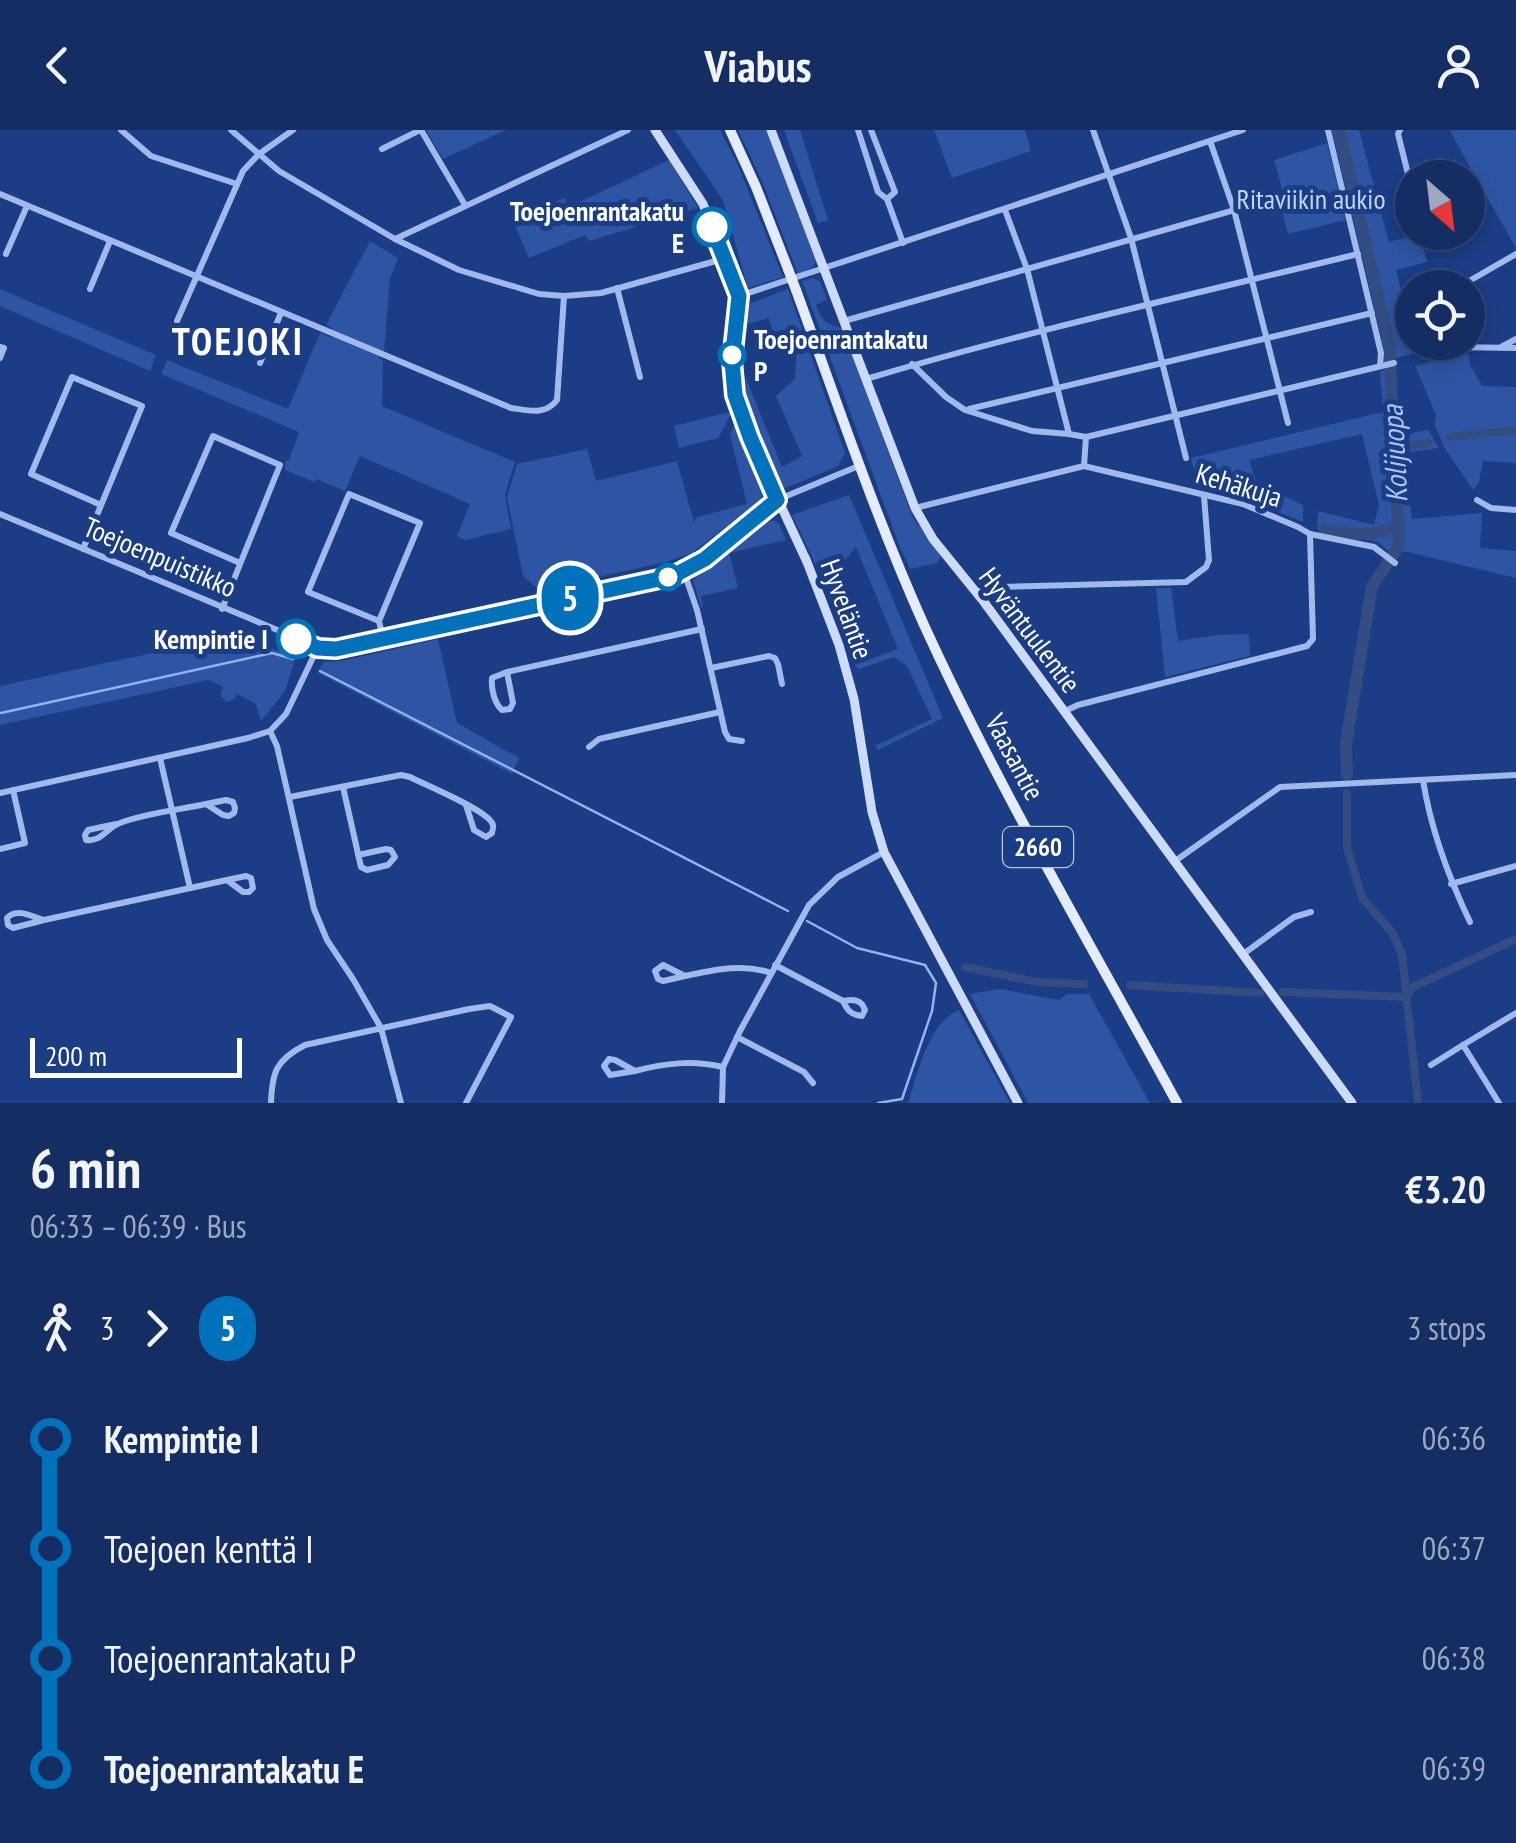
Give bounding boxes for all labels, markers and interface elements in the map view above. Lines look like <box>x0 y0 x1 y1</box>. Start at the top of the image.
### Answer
text: Viabus <box>704 36 812 94</box>
icon: back <box>30 38 85 93</box>
icon: person <box>1431 38 1486 93</box>
north arrow <box>1395 160 1485 250</box>
map controls <box>1395 160 1485 360</box>
park label: Ritaviikin aukio <box>1237 180 1386 217</box>
place label: Toejoenrantakatu E <box>510 192 684 261</box>
marker: Toejoenrantakatu E <box>693 208 731 246</box>
button: locate <box>1395 270 1485 360</box>
district label: TOEJOKI <box>172 316 304 365</box>
place label: Toejoenrantakatu P <box>754 320 928 389</box>
marker: Toejoenrantakatu P <box>719 342 745 368</box>
water label: Kolijuopa <box>1371 402 1416 504</box>
street label: Kehäkuja <box>1192 454 1287 515</box>
street label: Toejoenpuistikko <box>78 508 242 605</box>
street label: Hyveläntie <box>812 554 883 664</box>
street label: Hyväntuulentie <box>971 559 1090 700</box>
unlabelled marker <box>655 564 681 590</box>
line badge: 5 <box>538 566 602 630</box>
text: 5 <box>562 575 578 621</box>
place label: Kempintie I <box>154 620 268 657</box>
marker: Kempintie I <box>277 620 315 658</box>
street label: Vaasantie <box>977 706 1053 806</box>
road number: 2660 <box>1003 827 1073 867</box>
scale bar <box>30 1033 242 1078</box>
text: 200 m <box>45 1037 107 1074</box>
text: 6 min <box>30 1132 141 1203</box>
text: €3.20 <box>1405 1164 1486 1213</box>
text: 06:33 – 06:39 · Bus <box>30 1205 247 1247</box>
icon: walk <box>30 1301 85 1356</box>
icon: forward <box>129 1301 184 1356</box>
text: 5 <box>219 1305 236 1351</box>
text: 3 <box>100 1307 114 1349</box>
text: 3 stops <box>1407 1307 1486 1349</box>
text: Kempintie I <box>104 1414 259 1463</box>
text: 06:36 <box>1422 1417 1486 1459</box>
text: Toejoen kenttä I <box>104 1524 314 1573</box>
text: 06:37 <box>1422 1527 1486 1569</box>
text: Toejoenrantakatu P <box>104 1634 356 1683</box>
text: 06:38 <box>1422 1637 1486 1679</box>
text: Toejoenrantakatu E <box>104 1744 364 1793</box>
text: 06:39 <box>1422 1747 1486 1789</box>

